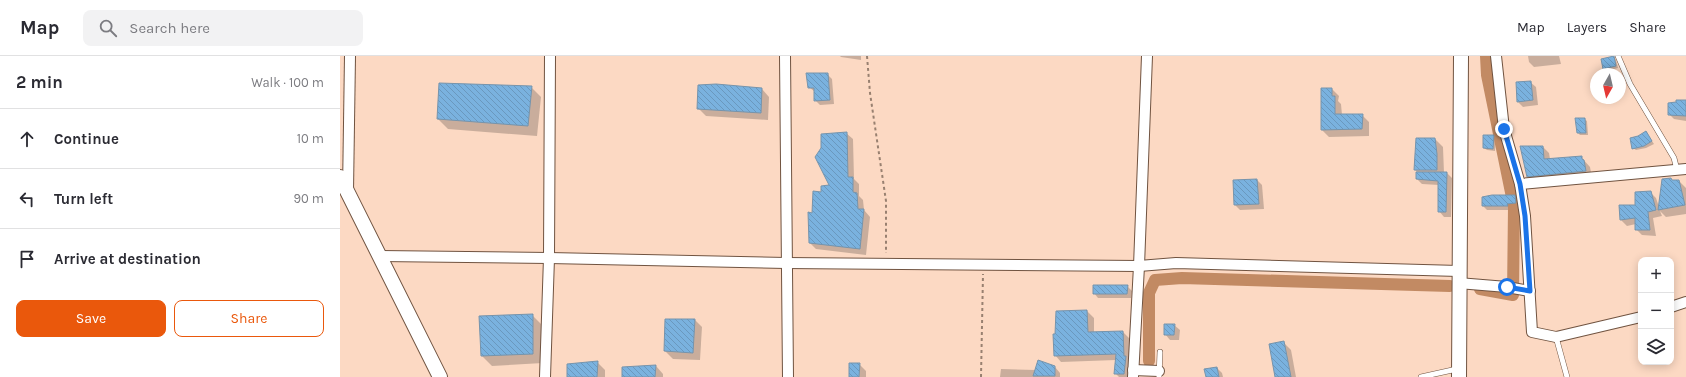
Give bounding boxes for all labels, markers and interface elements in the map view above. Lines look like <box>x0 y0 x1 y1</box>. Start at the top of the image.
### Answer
search box <box>83 10 363 46</box>
text: Map <box>20 17 59 39</box>
icon: search <box>97 17 119 39</box>
text: Search here <box>129 19 210 37</box>
text: Map <box>1517 19 1545 36</box>
text: Layers <box>1567 19 1607 36</box>
text: Share <box>1629 19 1666 36</box>
north arrow <box>1590 68 1626 104</box>
text: 2 min <box>16 72 63 92</box>
text: Walk · 100 m <box>251 75 324 90</box>
route end <box>1495 120 1513 138</box>
icon: ahead <box>16 128 38 150</box>
text: Continue <box>54 130 119 148</box>
text: 10 m <box>297 131 324 146</box>
icon: left <box>16 188 38 210</box>
text: Turn left <box>54 190 113 208</box>
text: 90 m <box>293 191 324 206</box>
icon: arrive <box>16 248 38 270</box>
text: Arrive at destination <box>54 250 201 268</box>
map controls <box>1638 257 1674 365</box>
button: + <box>1638 257 1674 293</box>
route start <box>1498 278 1516 296</box>
button: − <box>1638 293 1674 329</box>
button: Save <box>16 300 166 337</box>
button: Share <box>174 300 324 337</box>
button: layers <box>1638 329 1674 365</box>

